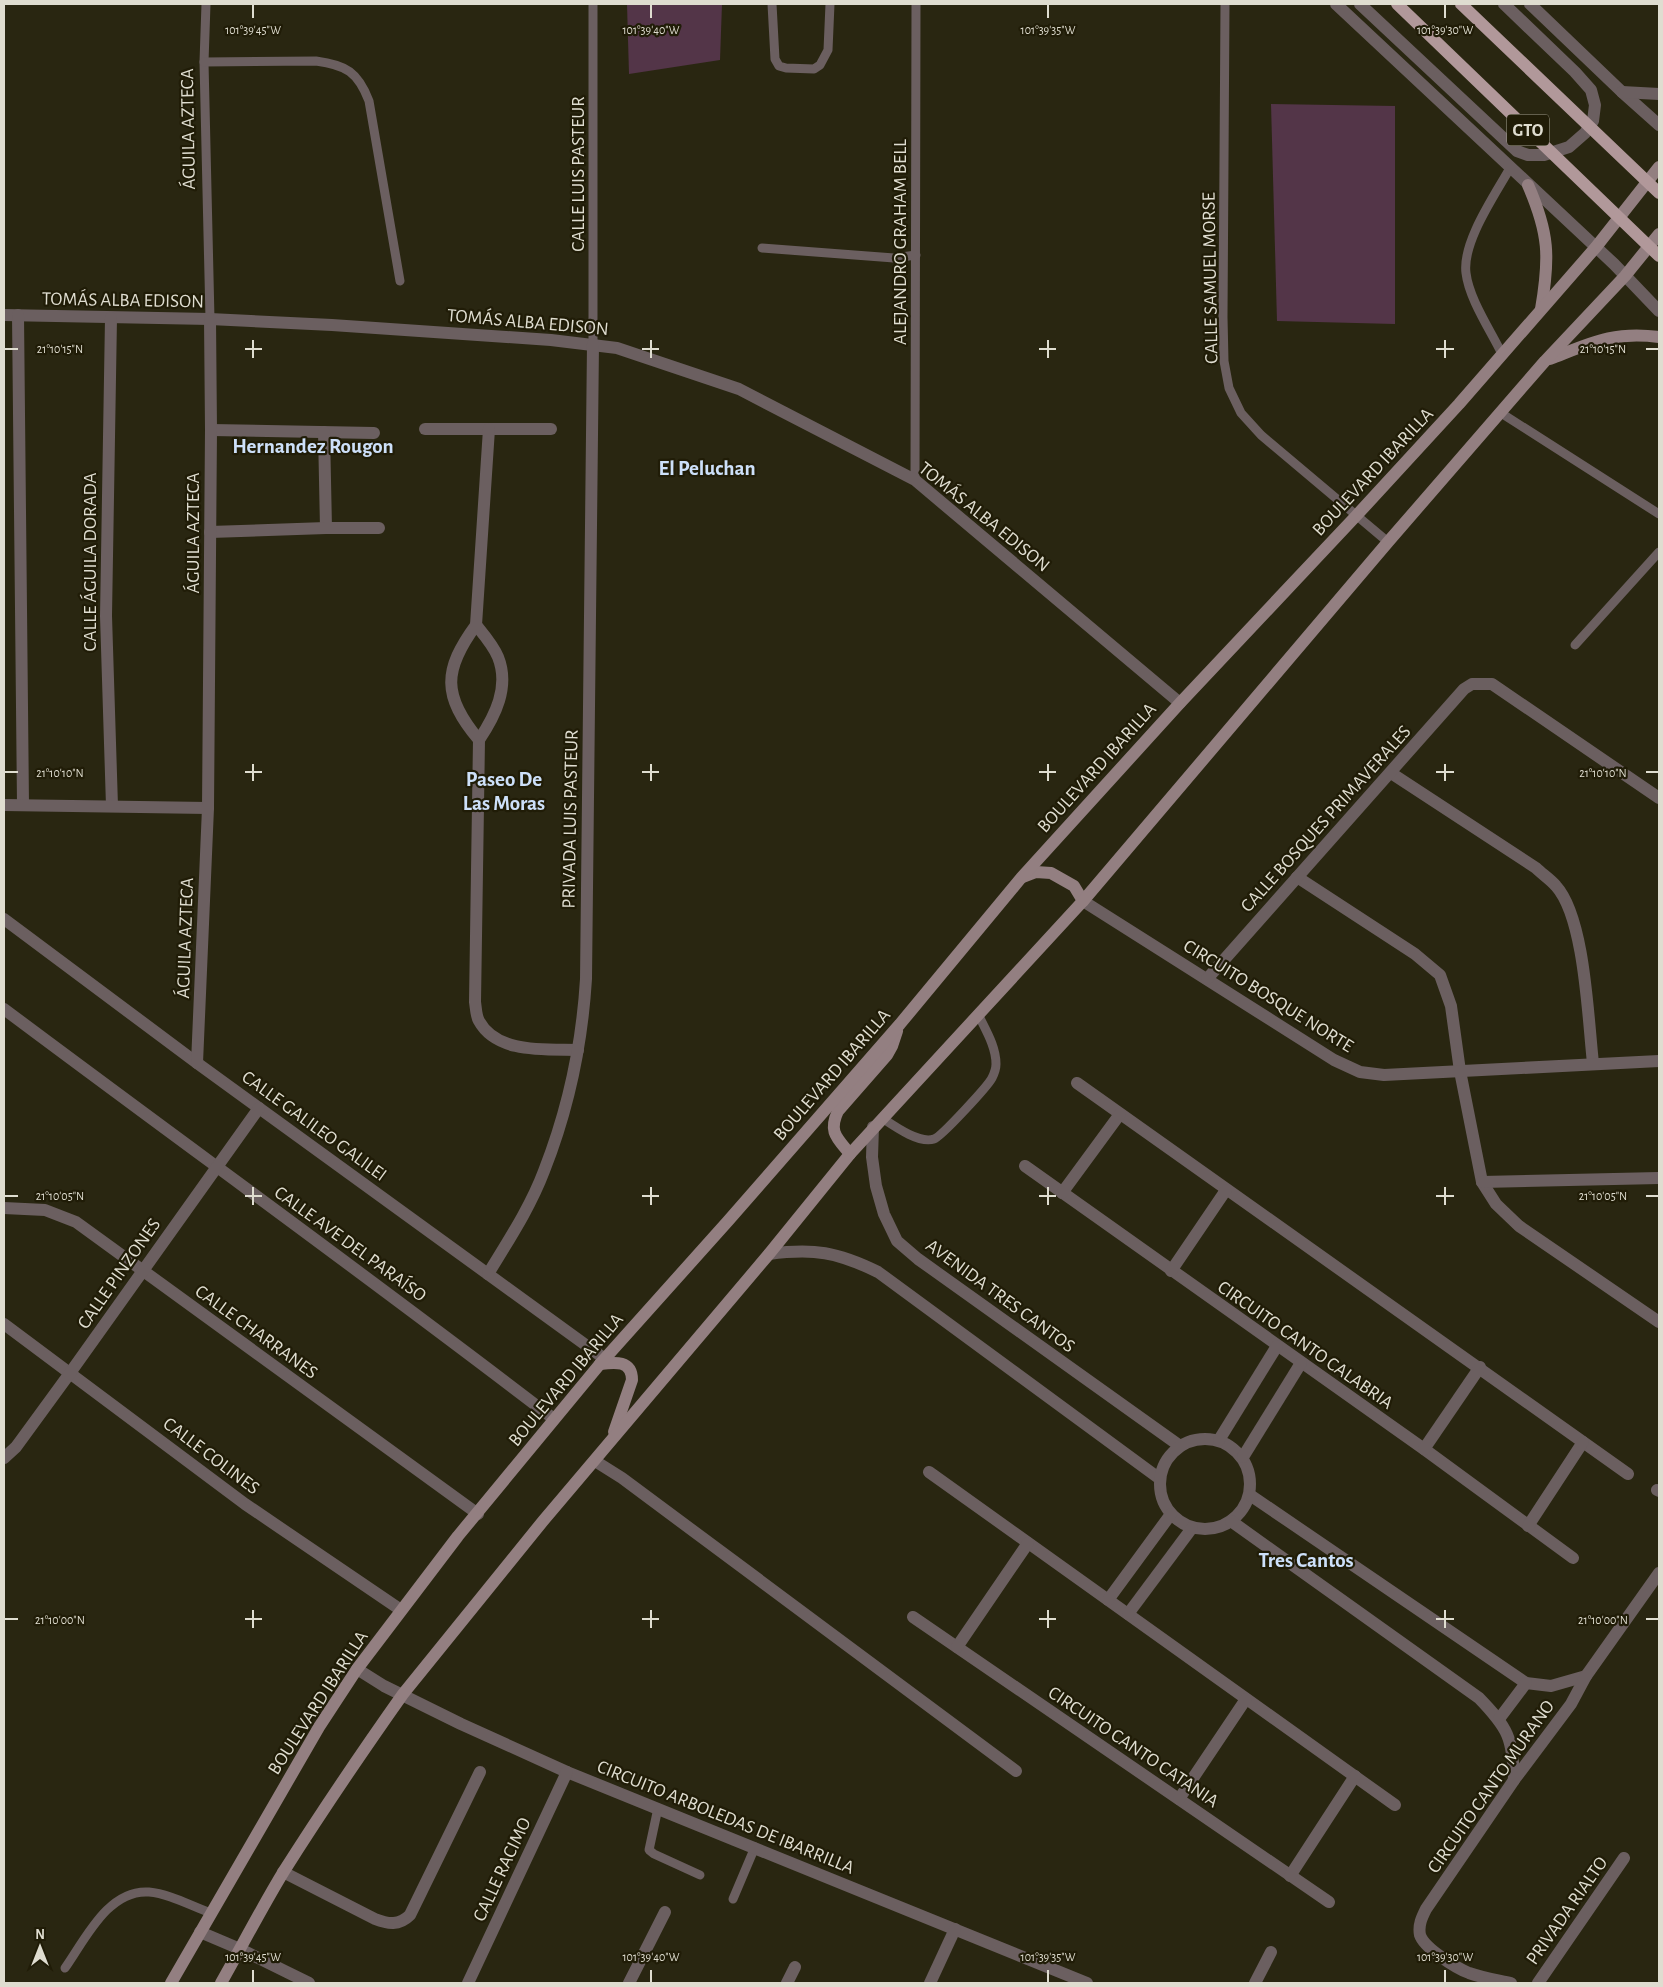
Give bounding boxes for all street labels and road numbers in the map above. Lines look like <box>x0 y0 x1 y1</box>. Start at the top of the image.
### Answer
street label: ÁGUILA AZTECA <box>176 68 199 190</box>
street label: CALLE LUIS PASTEUR <box>569 96 588 252</box>
road number: GTO <box>1507 114 1549 146</box>
street label: ALEJANDRO GRAHAM BELL <box>891 139 910 345</box>
street label: CALLE SAMUEL MORSE <box>1200 192 1221 364</box>
street label: TOMÁS ALBA EDISON <box>42 288 204 311</box>
street label: TOMÁS ALBA EDISON <box>446 304 610 339</box>
street label: BOULEVARD IBARILLA <box>1309 404 1437 540</box>
street label: TOMÁS ALBA EDISON <box>915 457 1054 576</box>
street label: ÁGUILA AZTECA <box>182 472 203 594</box>
street label: CALLE ÁGUILA DORADA <box>79 473 100 651</box>
street label: BOULEVARD IBARILLA <box>1034 700 1160 836</box>
street label: CALLE BOSQUES PRIMAVERALES <box>1237 722 1415 916</box>
street label: PRIVADA LUIS PASTEUR <box>559 729 582 909</box>
street label: ÁGUILA AZTECA <box>172 877 197 999</box>
street label: CIRCUITO BOSQUE NORTE <box>1180 936 1356 1056</box>
street label: BOULEVARD IBARILLA <box>770 1006 894 1144</box>
street label: CALLE GALILEO GALILEI <box>238 1067 390 1185</box>
street label: CALLE AVE DEL PARAÍSO <box>271 1181 431 1306</box>
street label: CALLE PINZONES <box>74 1215 164 1333</box>
street label: AVENIDA TRES CANTOS <box>922 1236 1078 1356</box>
street label: CIRCUITO CANTO CALABRIA <box>1214 1277 1396 1413</box>
street label: CALLE CHARRANES <box>191 1282 321 1383</box>
street label: BOULEVARD IBARILLA <box>505 1310 627 1450</box>
street label: CALLE COLINES <box>159 1414 263 1498</box>
street label: BOULEVARD IBARILLA <box>265 1628 372 1778</box>
street label: CIRCUITO CANTO CATANIA <box>1044 1683 1222 1811</box>
street label: CIRCUITO CANTO MURANO <box>1424 1697 1558 1877</box>
street label: CIRCUITO ARBOLEDAS DE IBARRILLA <box>594 1757 857 1878</box>
street label: CALLE RACIMO <box>470 1815 535 1925</box>
street label: PRIVADA RIALTO <box>1523 1853 1611 1968</box>

